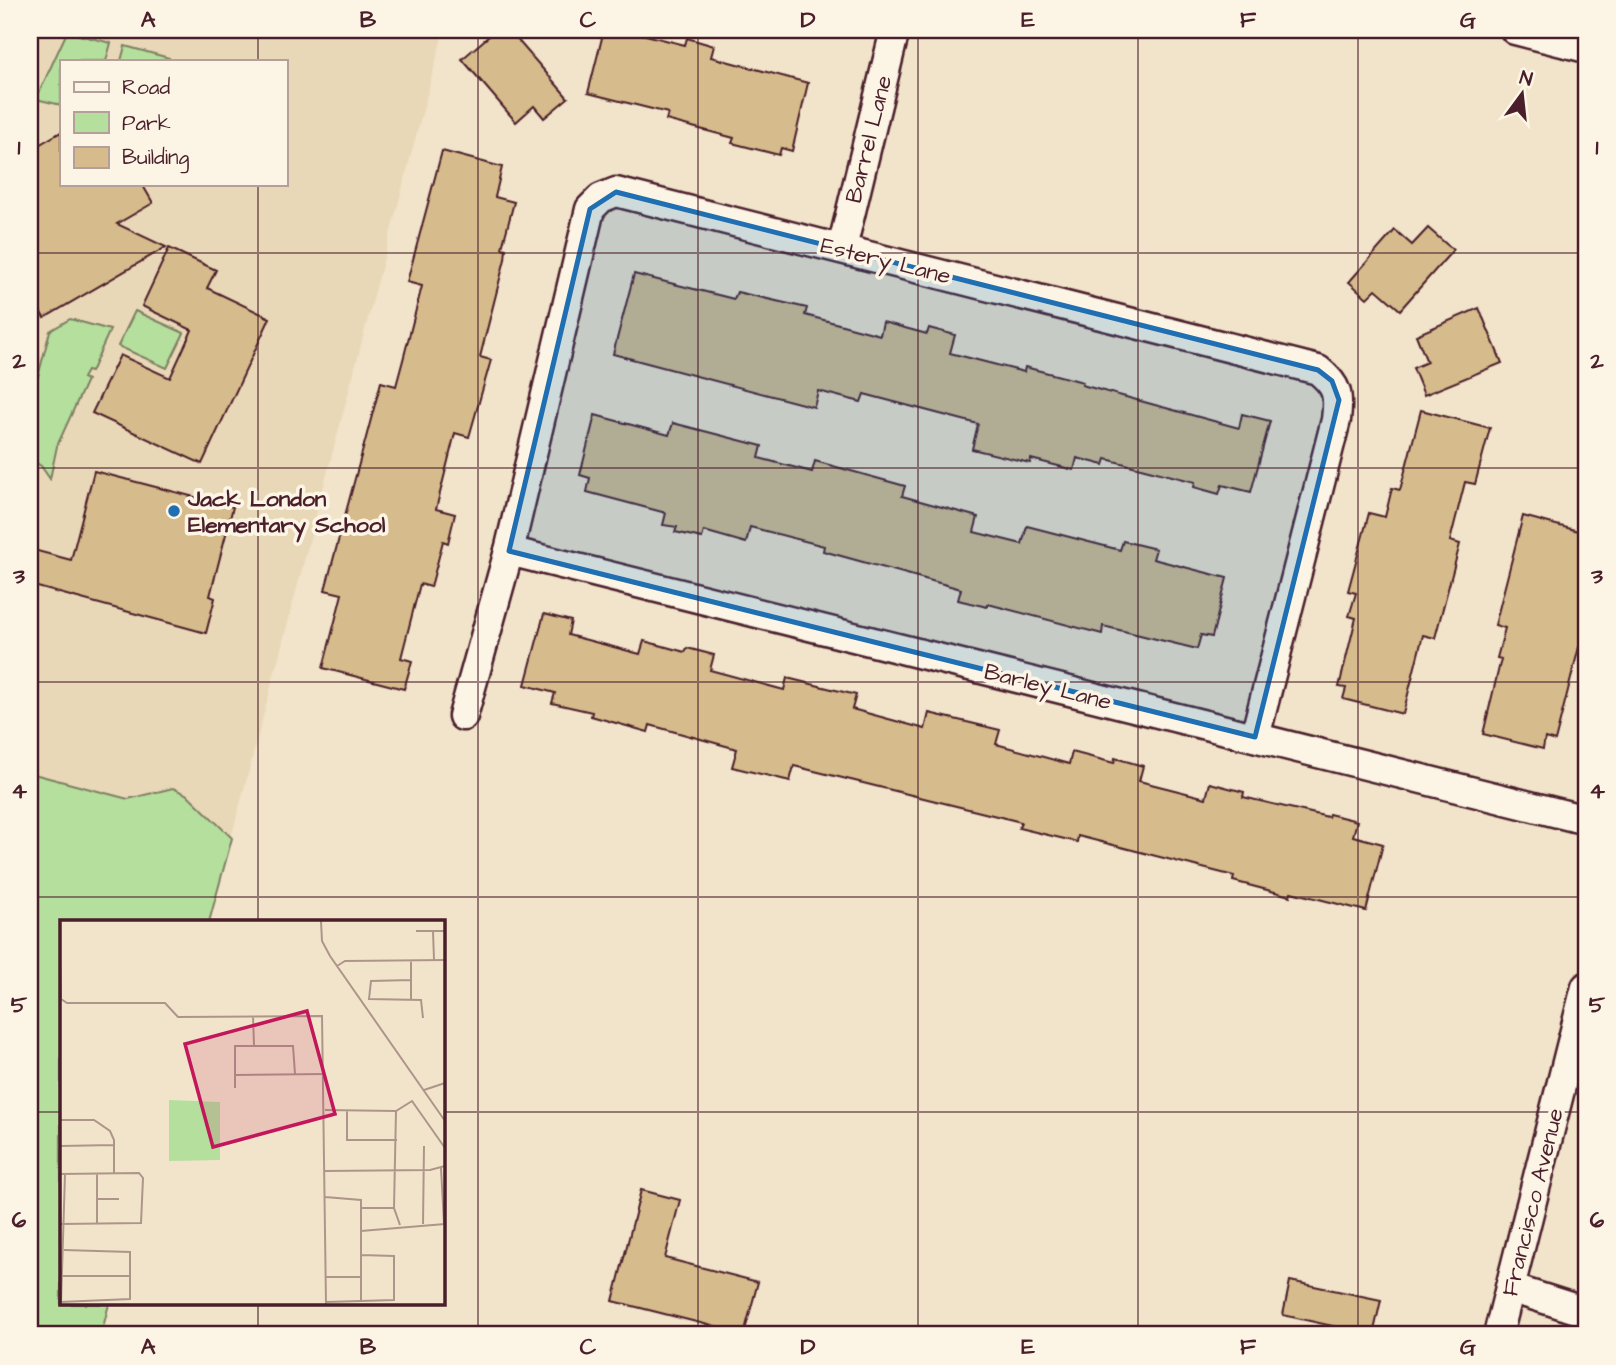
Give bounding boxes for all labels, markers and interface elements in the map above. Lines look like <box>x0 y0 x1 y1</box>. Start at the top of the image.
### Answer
text: A <box>141 4 156 36</box>
text: B <box>360 4 377 36</box>
text: C <box>580 4 597 36</box>
text: D <box>801 4 816 36</box>
text: E <box>1021 4 1035 36</box>
text: F <box>1240 4 1257 36</box>
text: G <box>1460 4 1476 36</box>
legend <box>60 60 287 186</box>
north arrow <box>1486 60 1556 130</box>
text: N <box>1517 64 1535 94</box>
street label: Barrel Lane <box>838 72 900 206</box>
text: Road <box>122 73 170 102</box>
text: Park <box>122 109 171 138</box>
text: 1 <box>18 131 21 163</box>
text: 1 <box>1596 131 1599 163</box>
text: Building <box>122 143 190 174</box>
street label: Estery Lane <box>817 229 954 294</box>
text: 2 <box>11 345 26 377</box>
text: 2 <box>1589 345 1604 377</box>
place label: Jack London Elementary School <box>187 483 386 543</box>
marker: Jack London Elementary School <box>166 503 182 519</box>
text: 3 <box>12 560 25 592</box>
text: 3 <box>1590 560 1603 592</box>
street label: Barley Lane <box>980 656 1115 719</box>
text: 4 <box>11 775 27 807</box>
text: 4 <box>1589 775 1605 807</box>
inset map <box>60 920 444 1306</box>
text: 5 <box>11 989 28 1021</box>
text: 5 <box>1589 989 1606 1021</box>
street label: Francisco Avenue <box>1494 1105 1572 1300</box>
text: 6 <box>12 1204 27 1236</box>
text: 6 <box>1590 1204 1605 1236</box>
text: A <box>141 1331 156 1363</box>
text: B <box>360 1331 377 1363</box>
text: C <box>580 1331 597 1363</box>
text: D <box>801 1331 816 1363</box>
text: E <box>1021 1331 1035 1363</box>
text: F <box>1240 1331 1257 1363</box>
text: G <box>1460 1331 1476 1363</box>

